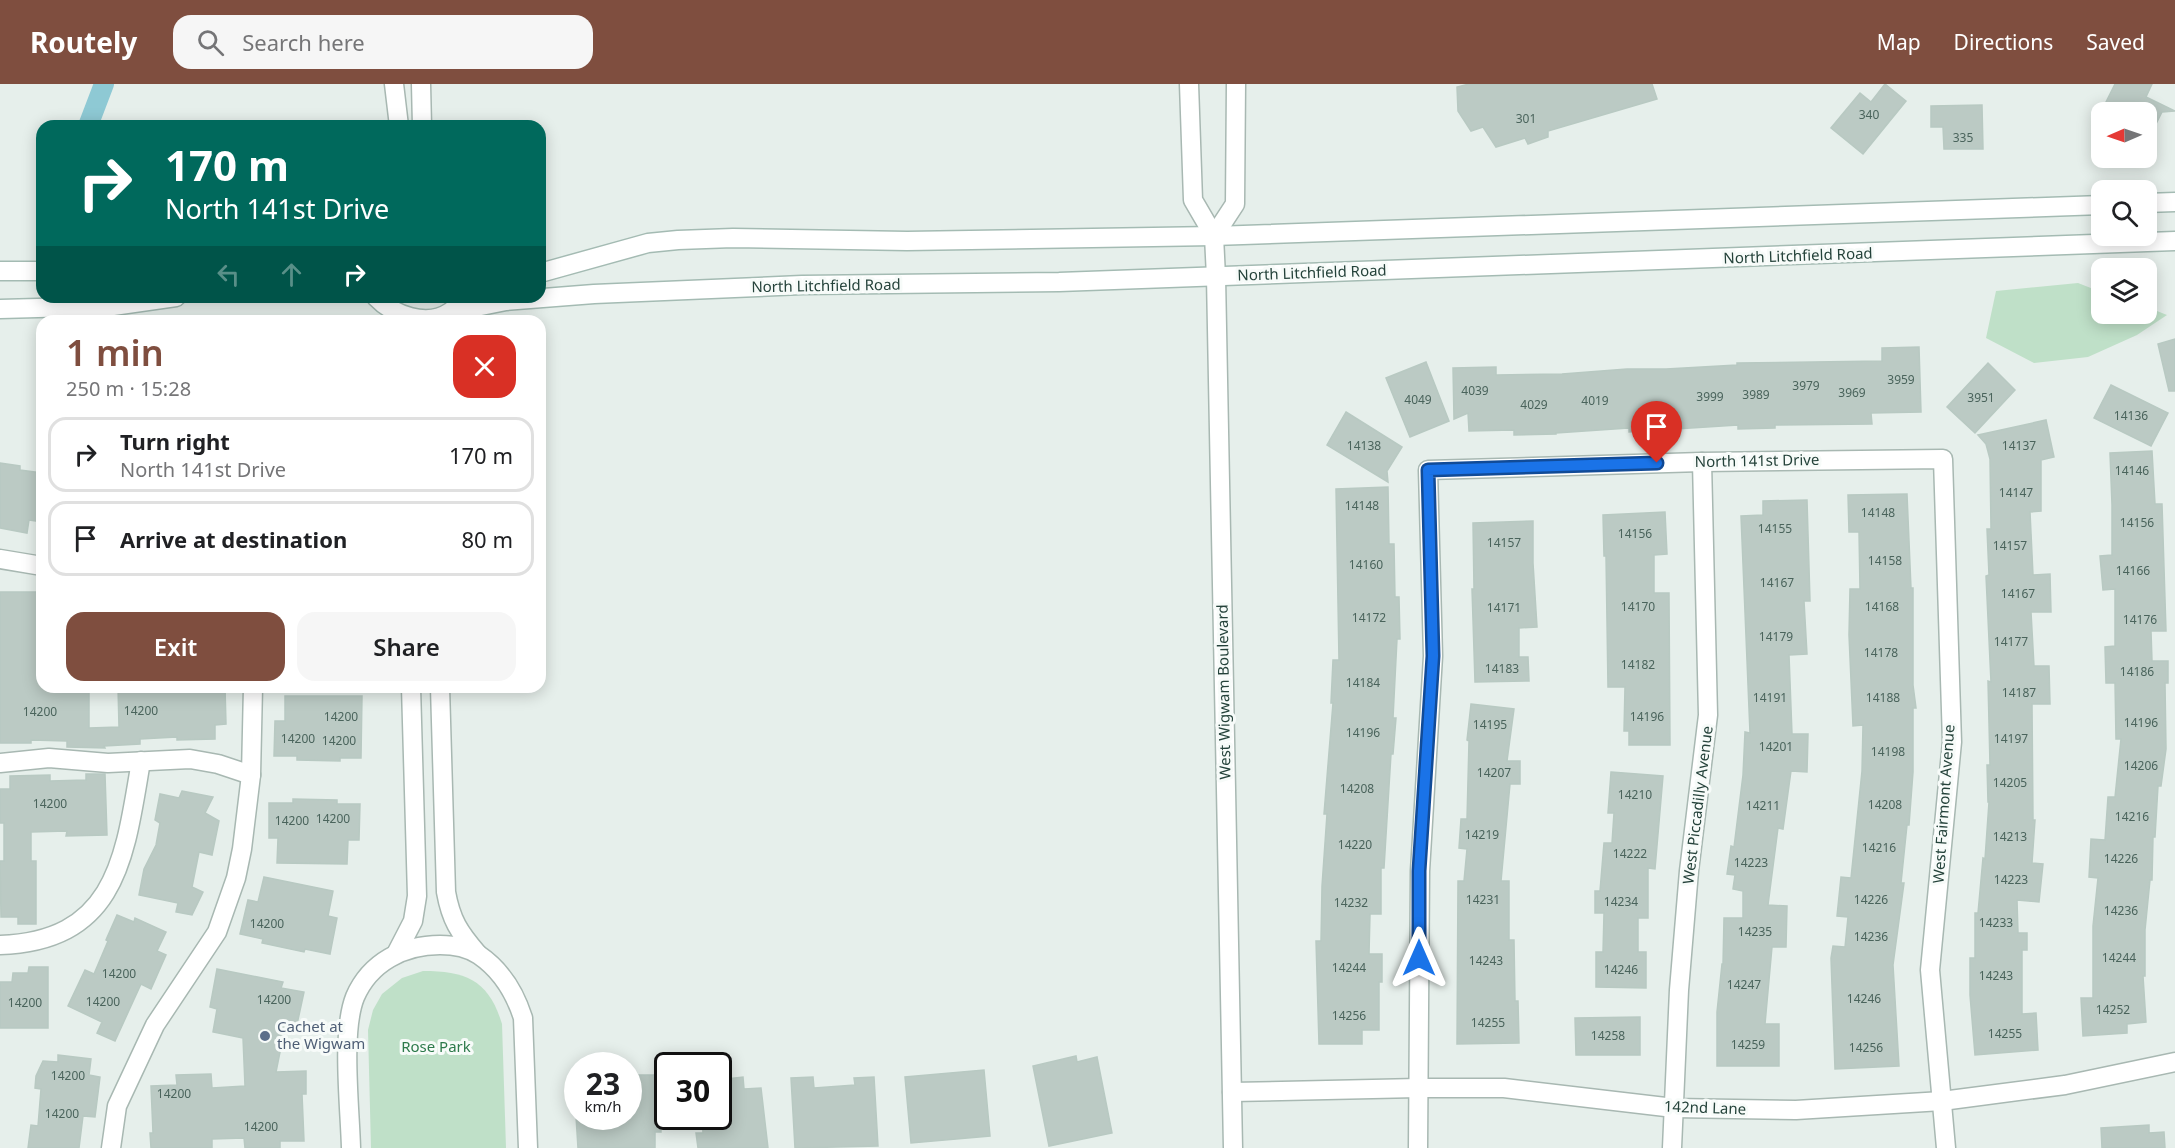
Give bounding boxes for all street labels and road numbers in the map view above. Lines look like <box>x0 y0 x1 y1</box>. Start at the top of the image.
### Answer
street label: North Litchfield Road <box>1723 242 1873 268</box>
street label: North Litchfield Road <box>1237 259 1387 285</box>
street label: North Litchfield Road <box>751 274 901 296</box>
street label: North 141st Drive <box>1695 449 1819 471</box>
street label: West Wigwam Boulevard <box>1211 604 1235 780</box>
street label: West Fairmont Avenue <box>1927 724 1959 884</box>
street label: West Piccadilly Avenue <box>1677 725 1717 885</box>
street label: 142nd Lane <box>1664 1096 1746 1118</box>

